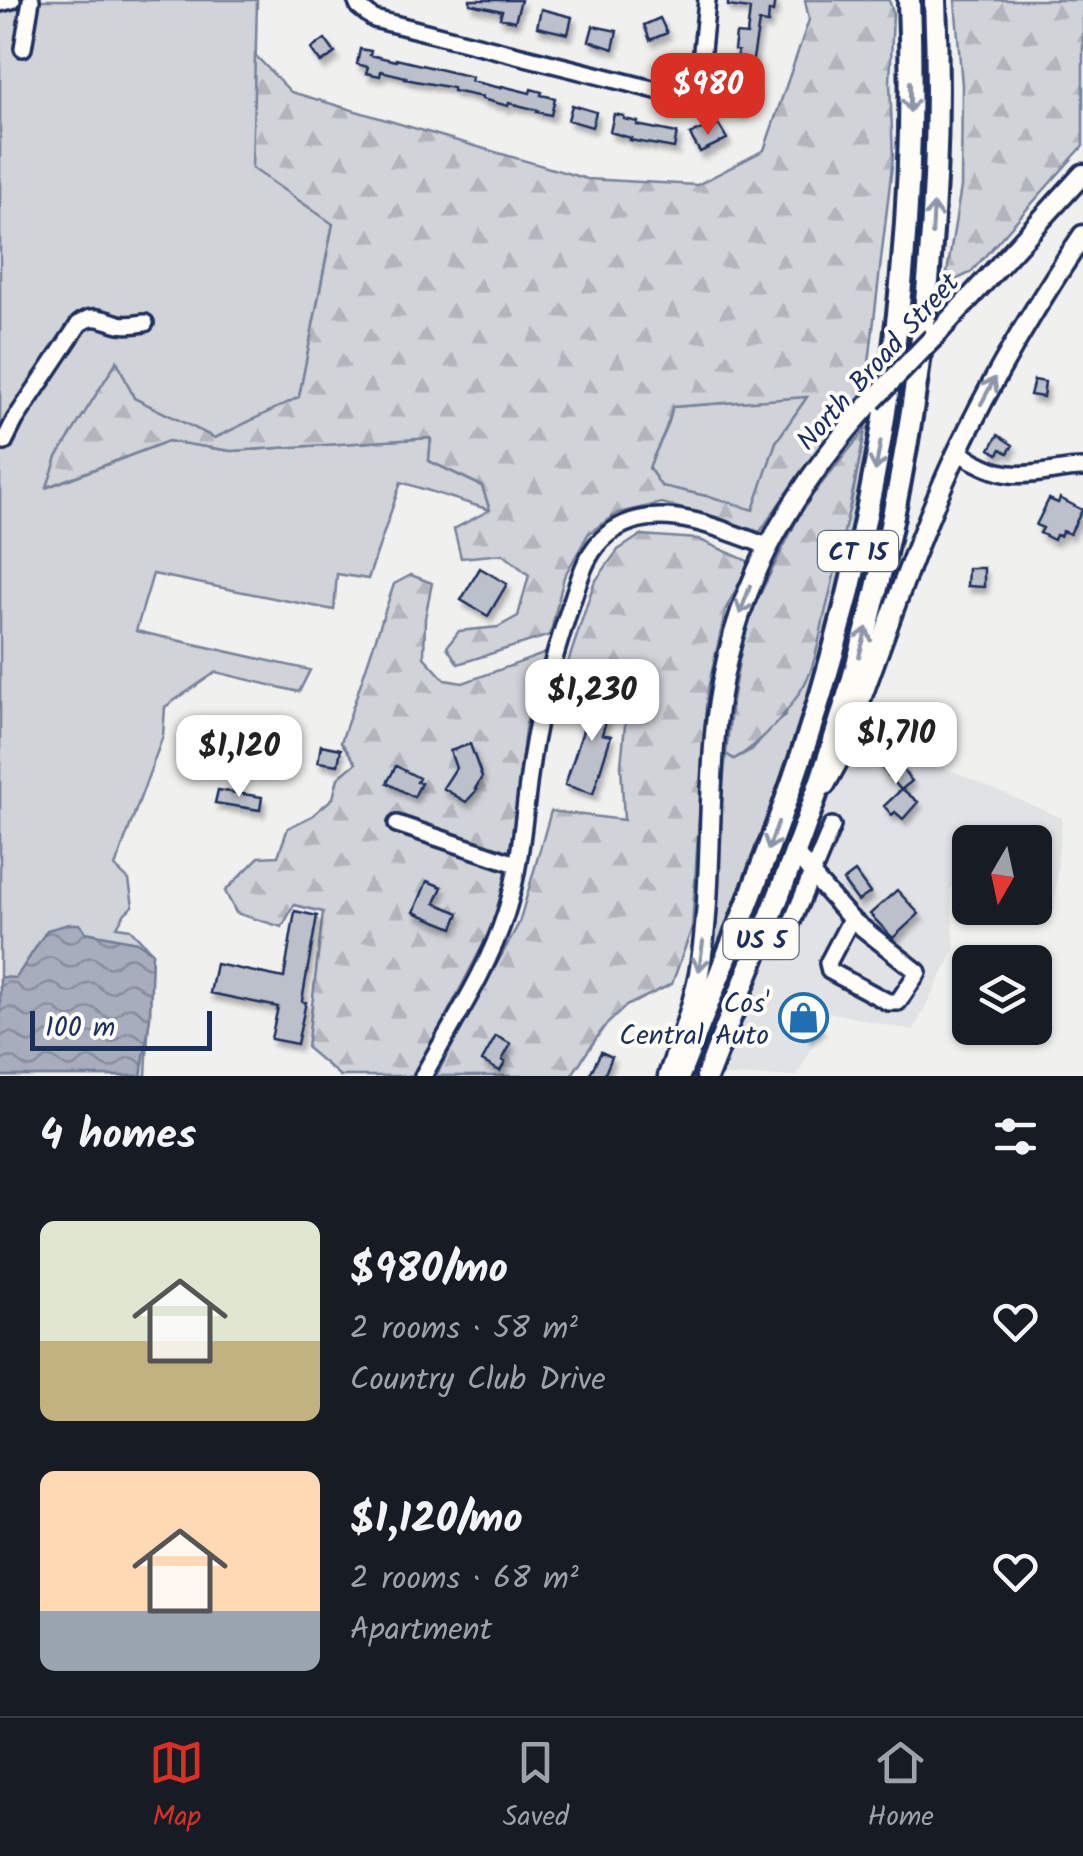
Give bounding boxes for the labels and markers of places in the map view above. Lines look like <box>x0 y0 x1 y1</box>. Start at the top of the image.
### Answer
pin: $980 <box>649 53 767 138</box>
pin: $1,230 <box>511 659 673 744</box>
pin: $1,710 <box>815 702 977 787</box>
pin: $1,120 <box>158 715 320 800</box>
place label: Cos' Central Auto <box>619 982 770 1059</box>
shop icon: Cos' Central Auto <box>778 992 830 1044</box>

